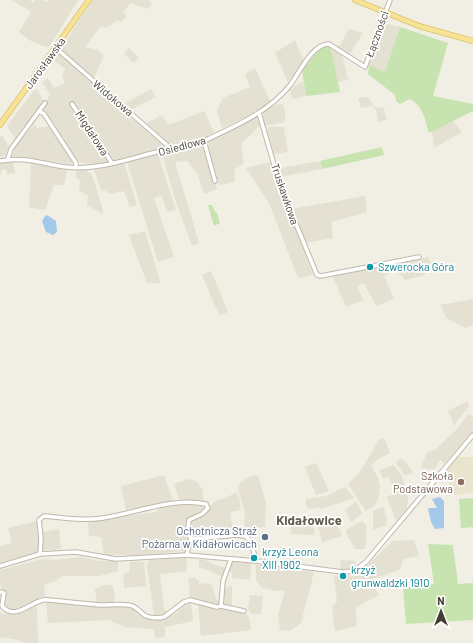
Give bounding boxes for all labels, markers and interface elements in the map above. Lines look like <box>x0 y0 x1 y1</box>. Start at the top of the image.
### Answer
street label: Łączności <box>362 9 391 60</box>
street label: Jarosławska <box>22 34 68 91</box>
street label: Widokowa <box>90 77 136 118</box>
street label: Migdałowa <box>73 108 112 158</box>
street label: Osiedlowa <box>157 133 207 158</box>
street label: Truskawkowa <box>269 161 302 226</box>
place label: Szwerocka Góra <box>378 260 454 273</box>
marker: Szwerocka Góra <box>365 262 375 272</box>
place label: Szkoła Podstawowa <box>393 469 453 495</box>
marker: Szkoła Podstawowa <box>456 477 466 487</box>
district label: Kidałowice <box>276 512 342 528</box>
place label: Ochotnicza Straż Pożarna w Kidałowicach <box>142 524 257 550</box>
marker: Ochotnicza Straż Pożarna w Kidałowicach <box>260 532 270 542</box>
place label: krzyż Leona XIII 1902 <box>262 545 318 571</box>
marker: krzyż Leona XIII 1902 <box>249 553 259 563</box>
place label: krzyż grunwaldzki 1910 <box>351 563 429 589</box>
marker: krzyż grunwaldzki 1910 <box>338 571 348 581</box>
north arrow <box>421 591 461 631</box>
text: N <box>437 594 445 607</box>

